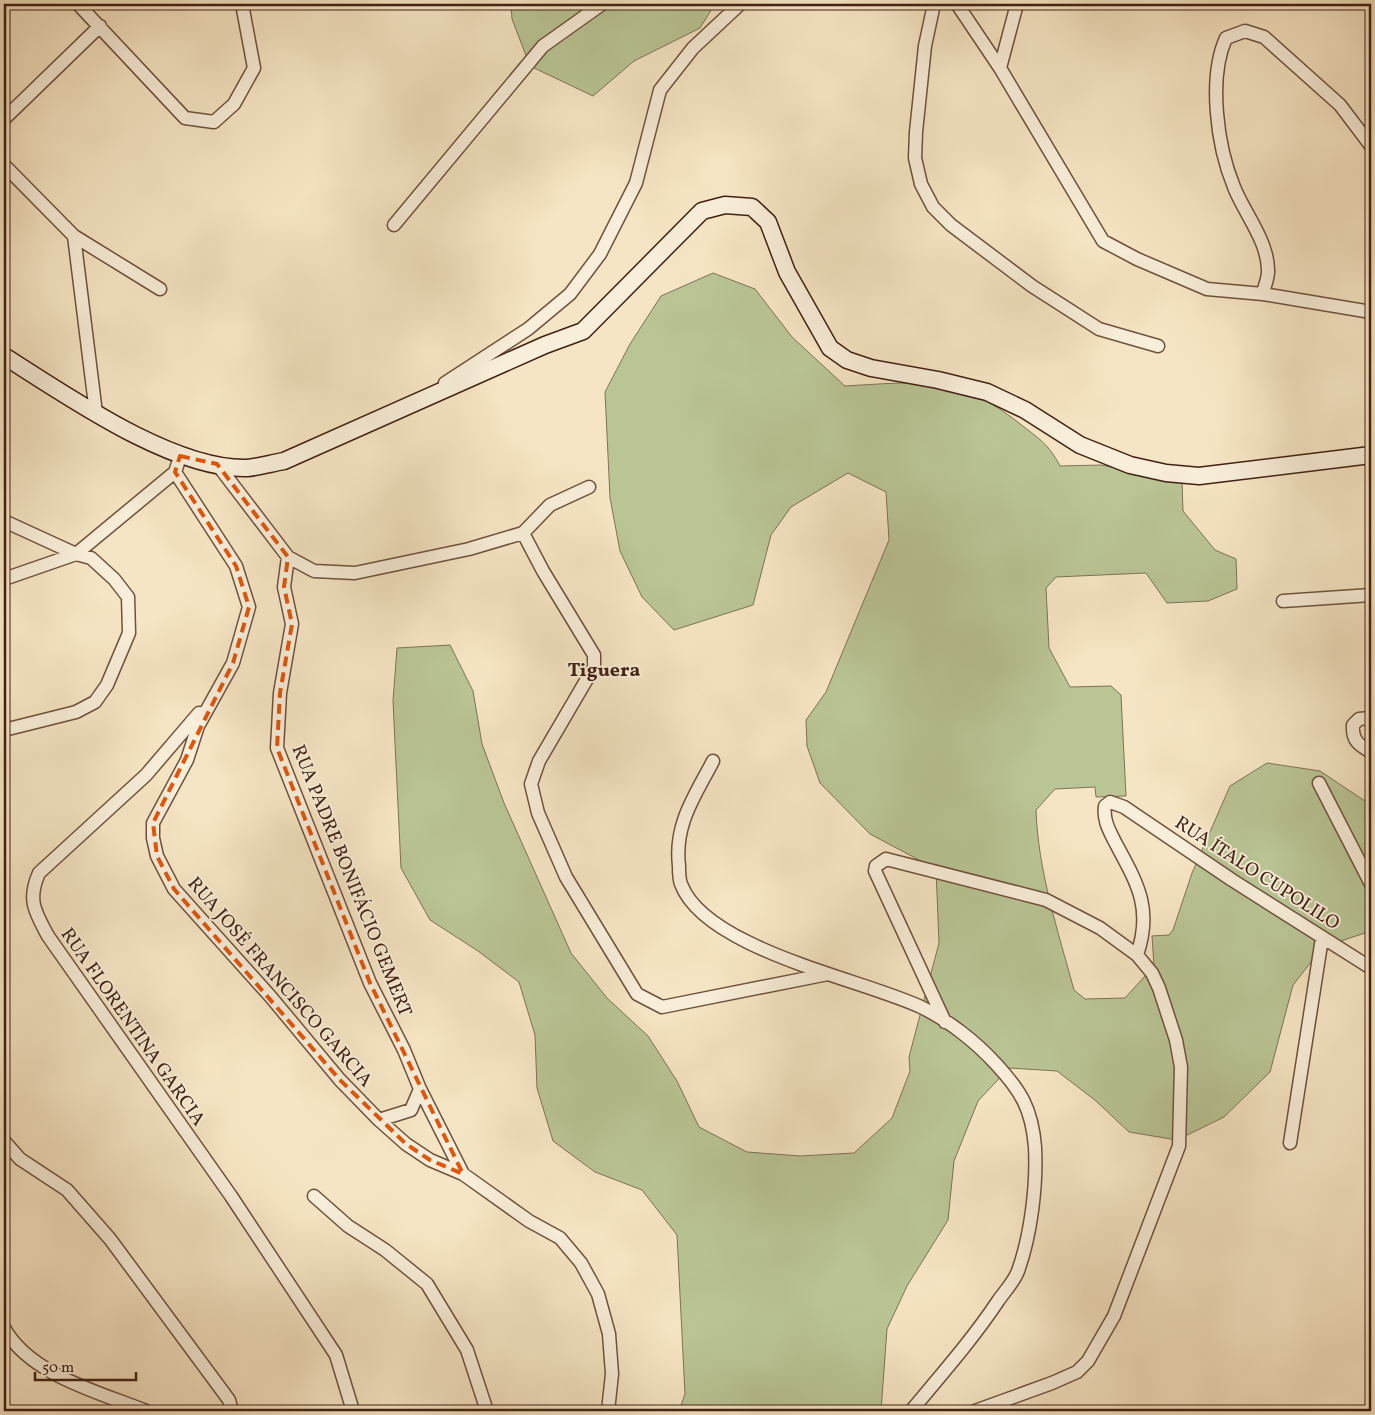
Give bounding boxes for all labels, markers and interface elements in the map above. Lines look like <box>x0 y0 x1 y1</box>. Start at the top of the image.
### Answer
district label: Tiguera <box>568 657 641 685</box>
street label: RUA PADRE BONIFÁCIO GEMERT <box>285 741 418 1020</box>
street label: RUA ÍTALO CUPOLILO <box>1169 810 1345 937</box>
street label: RUA JOSÉ FRANCISCO GARCIA <box>181 872 378 1093</box>
street label: RUA FLORENTINA GARCIA <box>54 923 211 1131</box>
scale bar <box>35 1350 136 1382</box>
text: 50 m <box>42 1358 74 1379</box>

